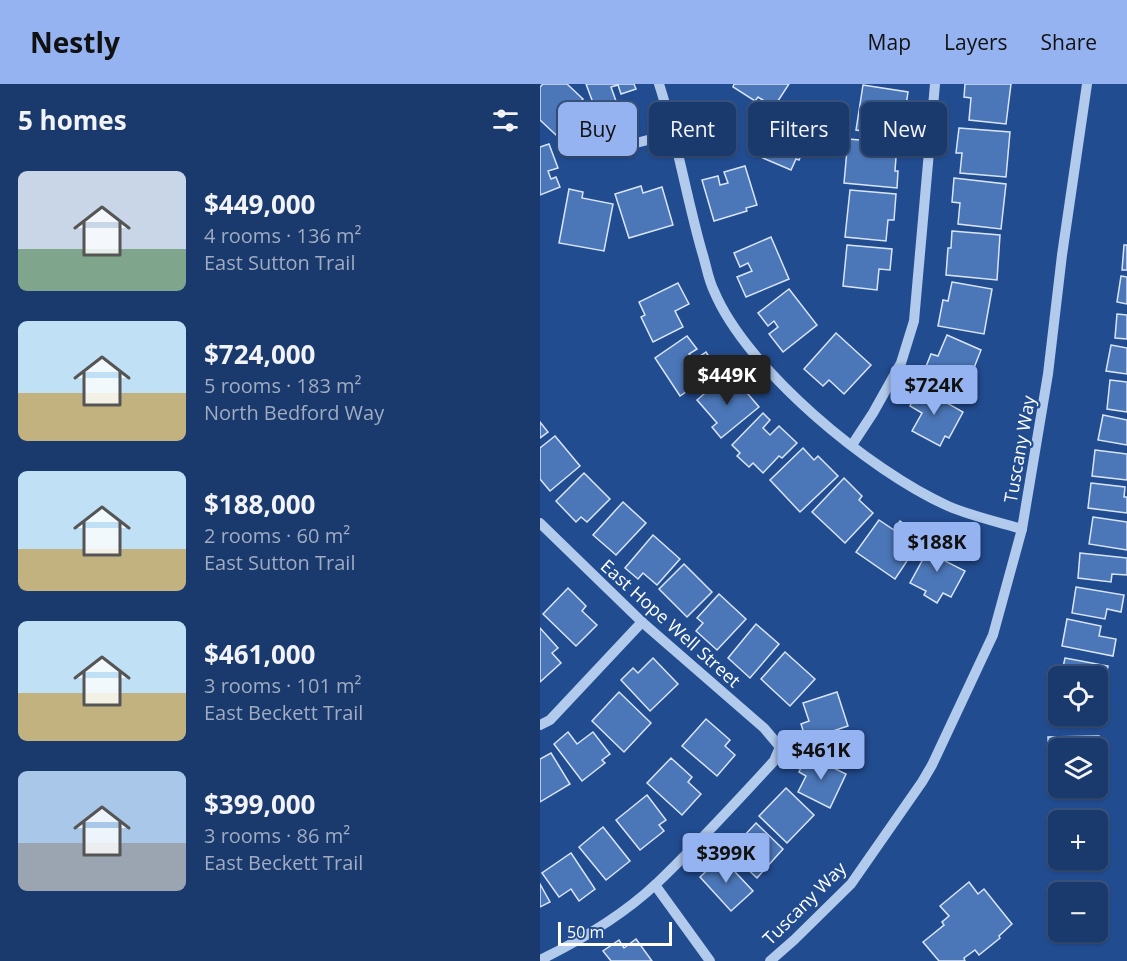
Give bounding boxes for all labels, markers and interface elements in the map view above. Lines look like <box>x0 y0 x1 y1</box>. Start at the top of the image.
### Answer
text: Nestly <box>30 23 120 61</box>
text: Map <box>868 28 911 56</box>
text: Layers <box>944 28 1008 56</box>
text: Share <box>1041 28 1097 56</box>
text: 5 homes <box>18 102 127 138</box>
chip: Buy <box>558 102 637 156</box>
chip: Rent <box>649 102 736 156</box>
chip: Filters <box>748 102 849 156</box>
chip: New <box>861 102 947 156</box>
icon: filters <box>489 104 522 137</box>
text: $449,000 <box>204 186 315 222</box>
icon: home <box>66 195 138 267</box>
text: 4 rooms · 136 m² <box>204 222 362 249</box>
text: East Sutton Trail <box>204 249 355 276</box>
text: $724,000 <box>204 336 315 372</box>
icon: home <box>66 345 138 417</box>
pin: $449K <box>685 355 769 406</box>
text: $449K <box>697 361 757 388</box>
pin: $724K <box>892 365 976 416</box>
text: $724K <box>904 371 964 398</box>
text: 5 rooms · 183 m² <box>204 372 362 399</box>
street label: Tuscany Way <box>998 393 1040 505</box>
text: North Bedford Way <box>204 399 384 426</box>
text: $188,000 <box>204 486 315 522</box>
icon: home <box>66 495 138 567</box>
text: 2 rooms · 60 m² <box>204 522 350 549</box>
pin: $188K <box>895 522 979 573</box>
text: $188K <box>907 528 967 555</box>
text: East Sutton Trail <box>204 549 355 576</box>
street label: East Hope Well Street <box>596 554 746 692</box>
text: $461,000 <box>204 636 315 672</box>
icon: home <box>66 645 138 717</box>
map controls <box>1048 666 1108 942</box>
button: locate <box>1048 666 1108 726</box>
text: 3 rooms · 101 m² <box>204 672 362 699</box>
text: East Beckett Trail <box>204 699 363 726</box>
pin: $461K <box>779 730 863 781</box>
text: $461K <box>791 736 851 763</box>
button: layers <box>1048 738 1108 798</box>
text: $399,000 <box>204 786 315 822</box>
icon: home <box>66 795 138 867</box>
button: + <box>1048 810 1108 870</box>
text: 3 rooms · 86 m² <box>204 822 350 849</box>
pin: $399K <box>684 833 768 884</box>
text: $399K <box>696 839 756 866</box>
text: East Beckett Trail <box>204 849 363 876</box>
street label: Tuscany Way <box>757 855 852 950</box>
button: − <box>1048 882 1108 942</box>
scale bar <box>558 919 672 946</box>
text: 50 m <box>567 921 604 943</box>

